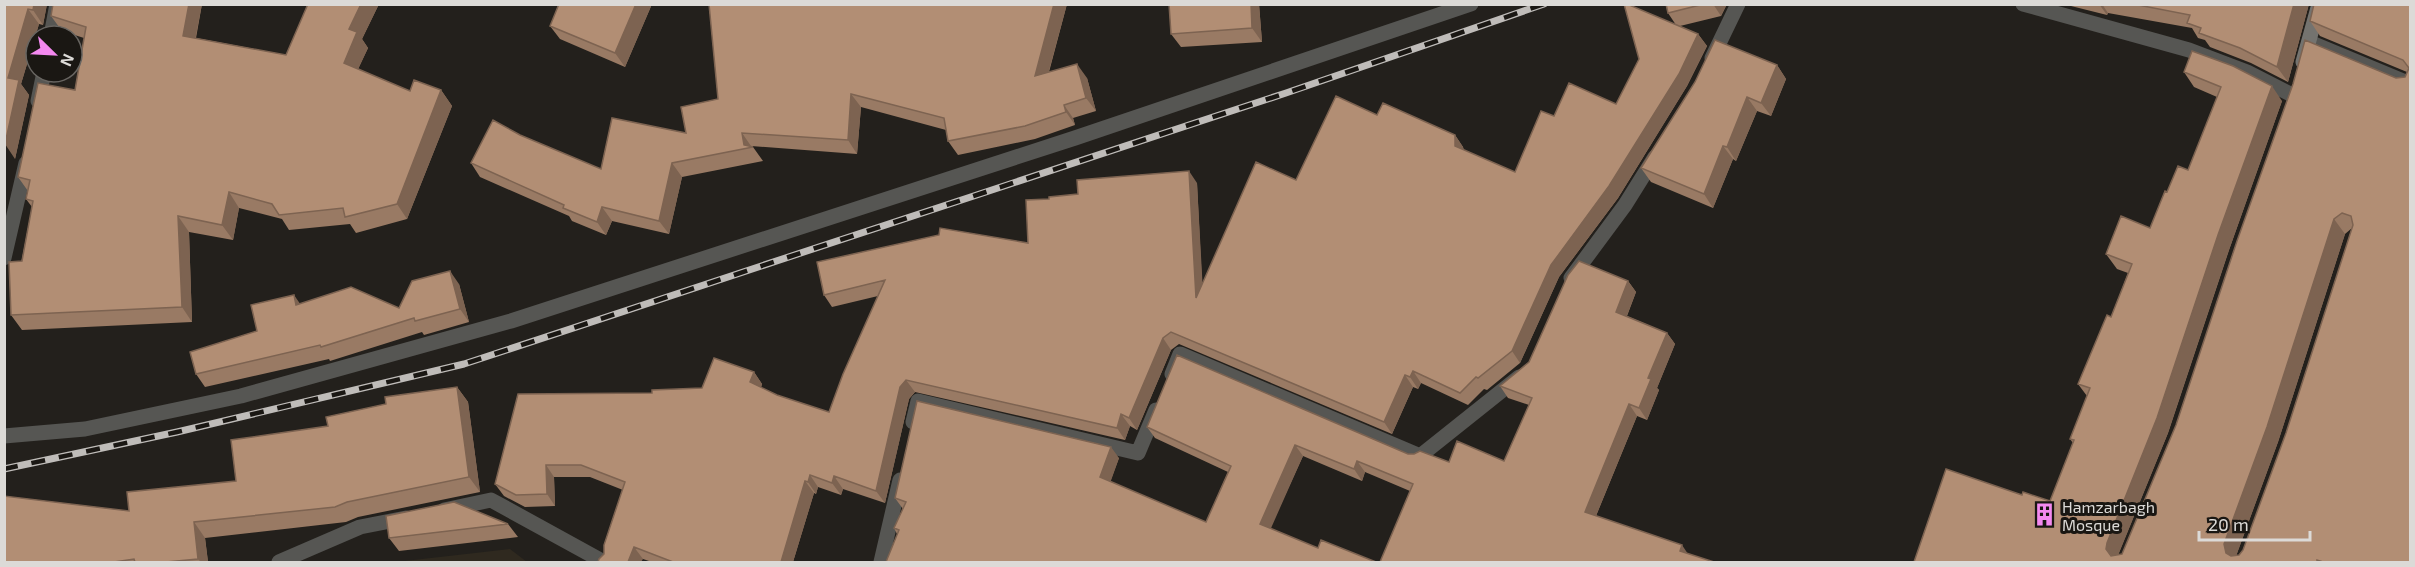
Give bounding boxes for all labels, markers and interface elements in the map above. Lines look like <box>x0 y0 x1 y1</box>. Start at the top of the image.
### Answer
north arrow <box>24 24 84 84</box>
text: N <box>57 51 79 69</box>
place label: Hamzarbagh Mosque <box>2062 497 2155 534</box>
building icon: Hamzarbagh Mosque <box>2031 502 2057 528</box>
scale bar <box>2199 504 2310 542</box>
text: 20 m <box>2208 513 2249 535</box>

